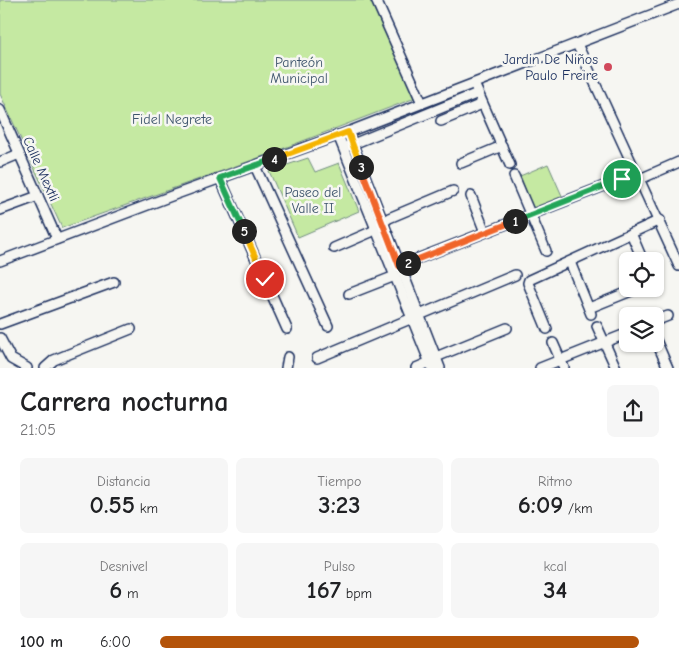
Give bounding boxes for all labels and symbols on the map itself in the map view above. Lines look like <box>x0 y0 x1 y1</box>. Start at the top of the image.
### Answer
place label: Jardin De Niños Paulo Freire <box>502 51 598 84</box>
park label: Panteón Municipal <box>270 54 328 87</box>
marker: Jardin De Niños Paulo Freire <box>602 61 614 73</box>
park label: Fidel Negrete <box>132 111 212 128</box>
street label: Calle Mextli <box>19 134 63 204</box>
pin: 4 <box>262 146 286 172</box>
pin: 3 <box>348 154 374 180</box>
pin <box>601 158 643 200</box>
park label: Paseo del Valle II <box>285 184 341 217</box>
pin: 1 <box>502 208 528 234</box>
pin: 5 <box>232 218 256 244</box>
pin: 2 <box>396 250 420 276</box>
pin <box>244 258 286 300</box>

